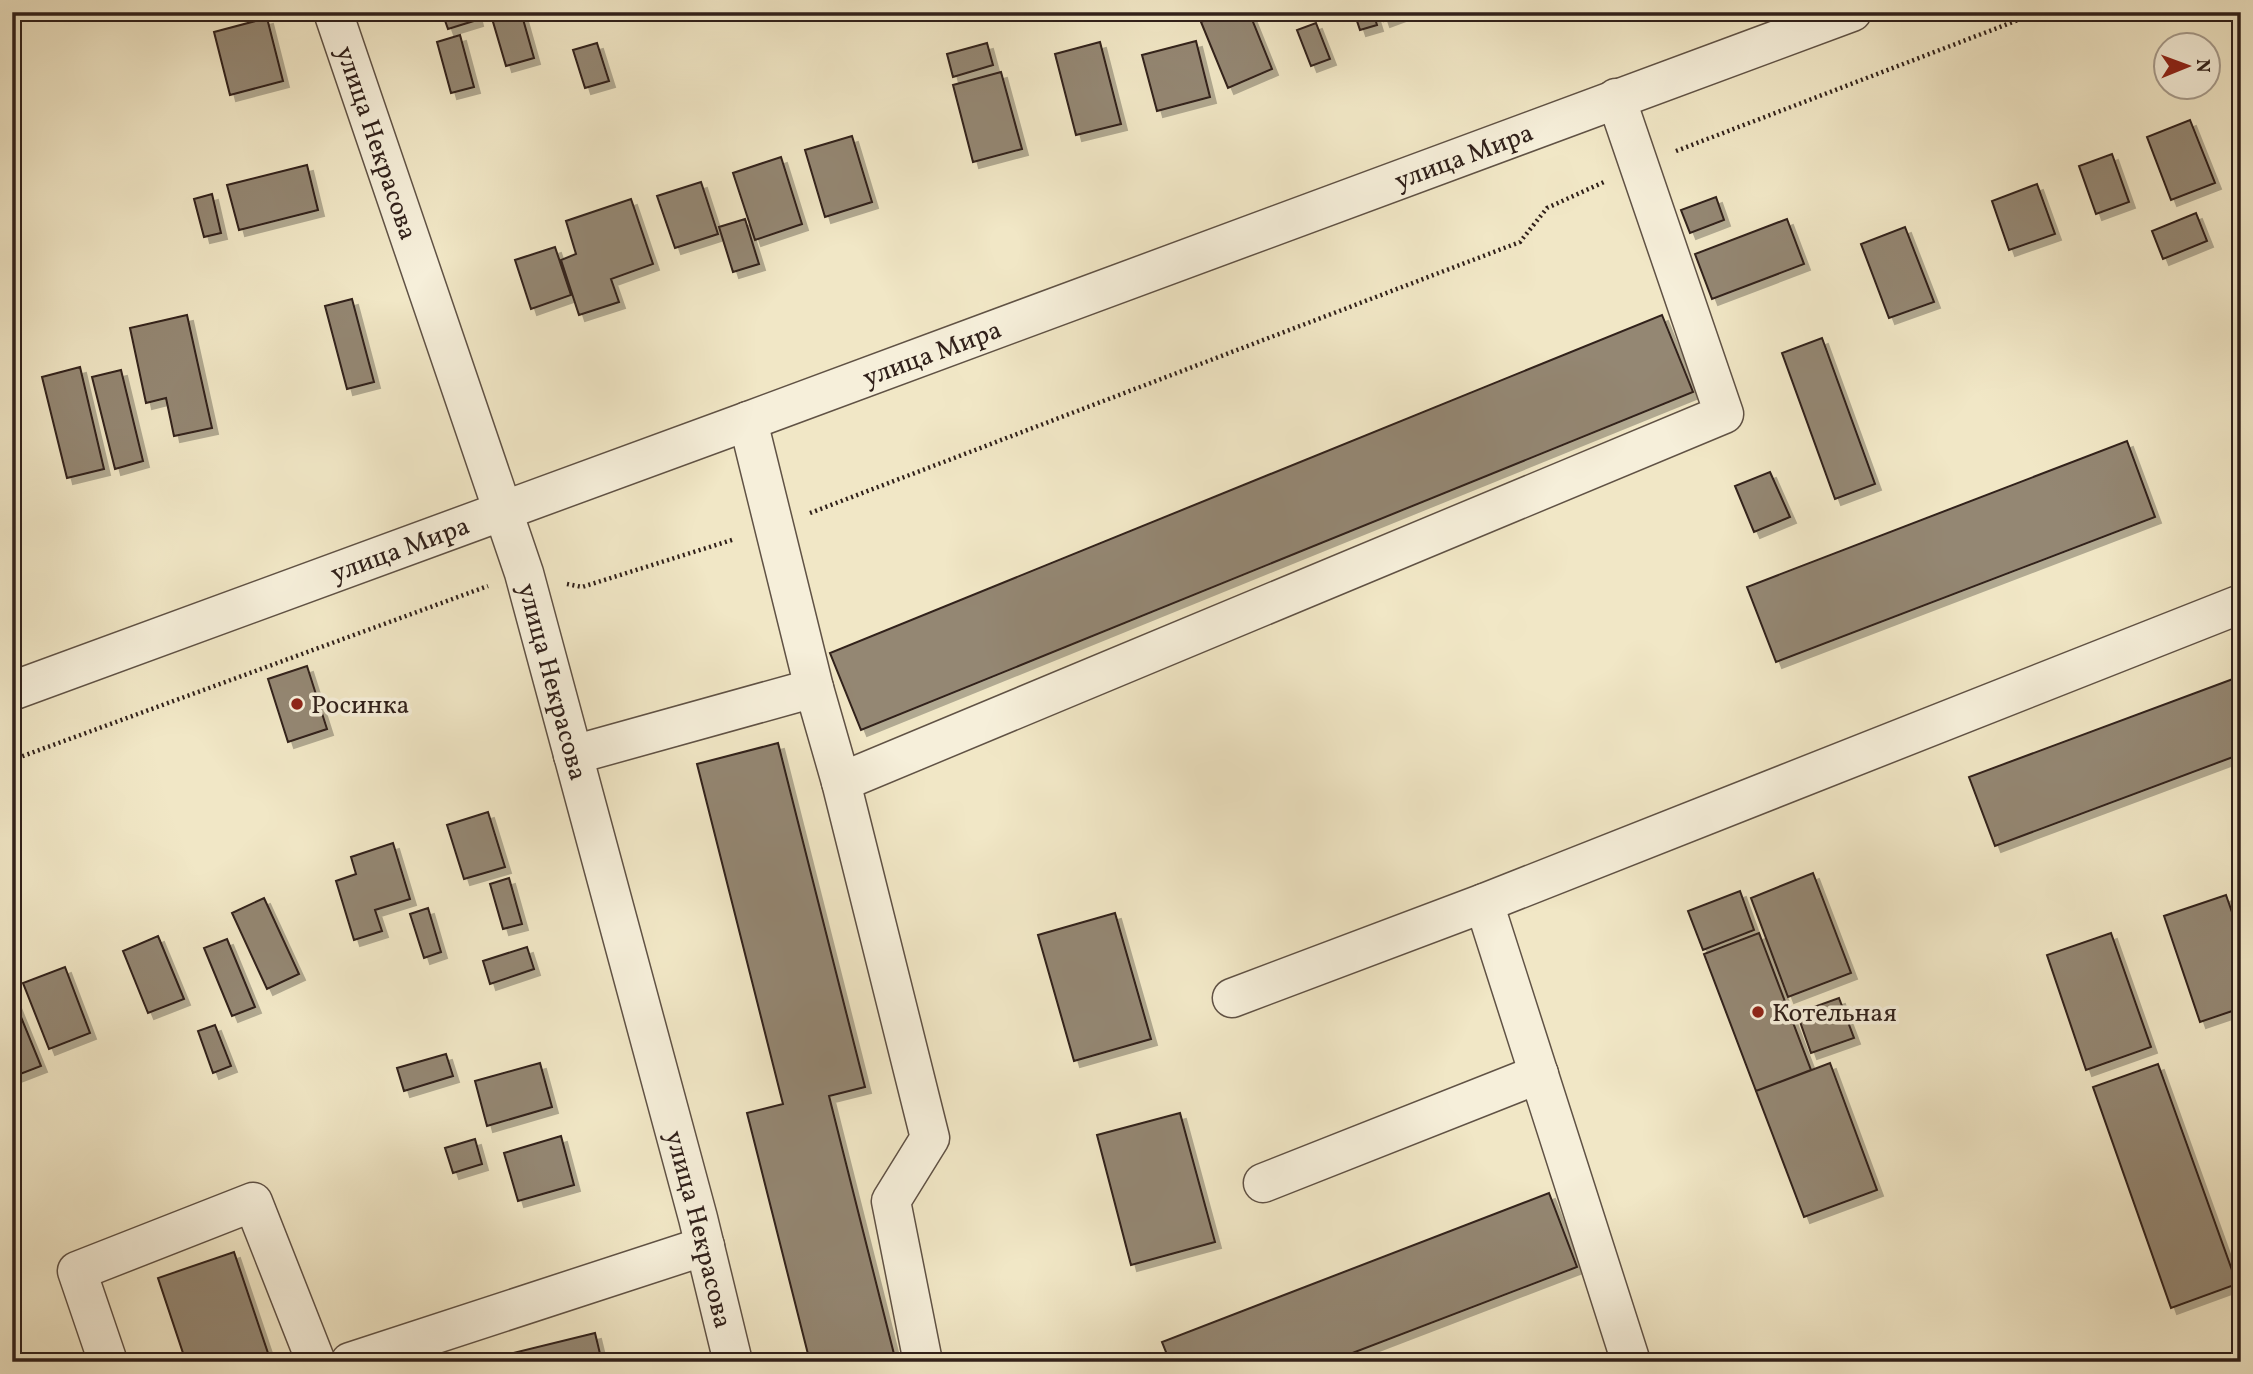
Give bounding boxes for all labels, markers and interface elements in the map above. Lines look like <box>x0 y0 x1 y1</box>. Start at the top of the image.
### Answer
north arrow <box>2152 32 2222 102</box>
street label: улица Некрасова <box>326 41 425 245</box>
text: N <box>2189 59 2215 73</box>
street label: улица Мира <box>1390 116 1539 200</box>
street label: улица Мира <box>858 313 1007 397</box>
street label: улица Мира <box>326 509 475 593</box>
street label: улица Некрасова <box>508 579 595 785</box>
place label: Росинка <box>311 688 410 724</box>
marker: Росинка <box>289 696 305 712</box>
place label: Котельная <box>1772 996 1897 1032</box>
marker: Котельная <box>1750 1004 1766 1020</box>
street label: улица Некрасова <box>655 1127 740 1332</box>

